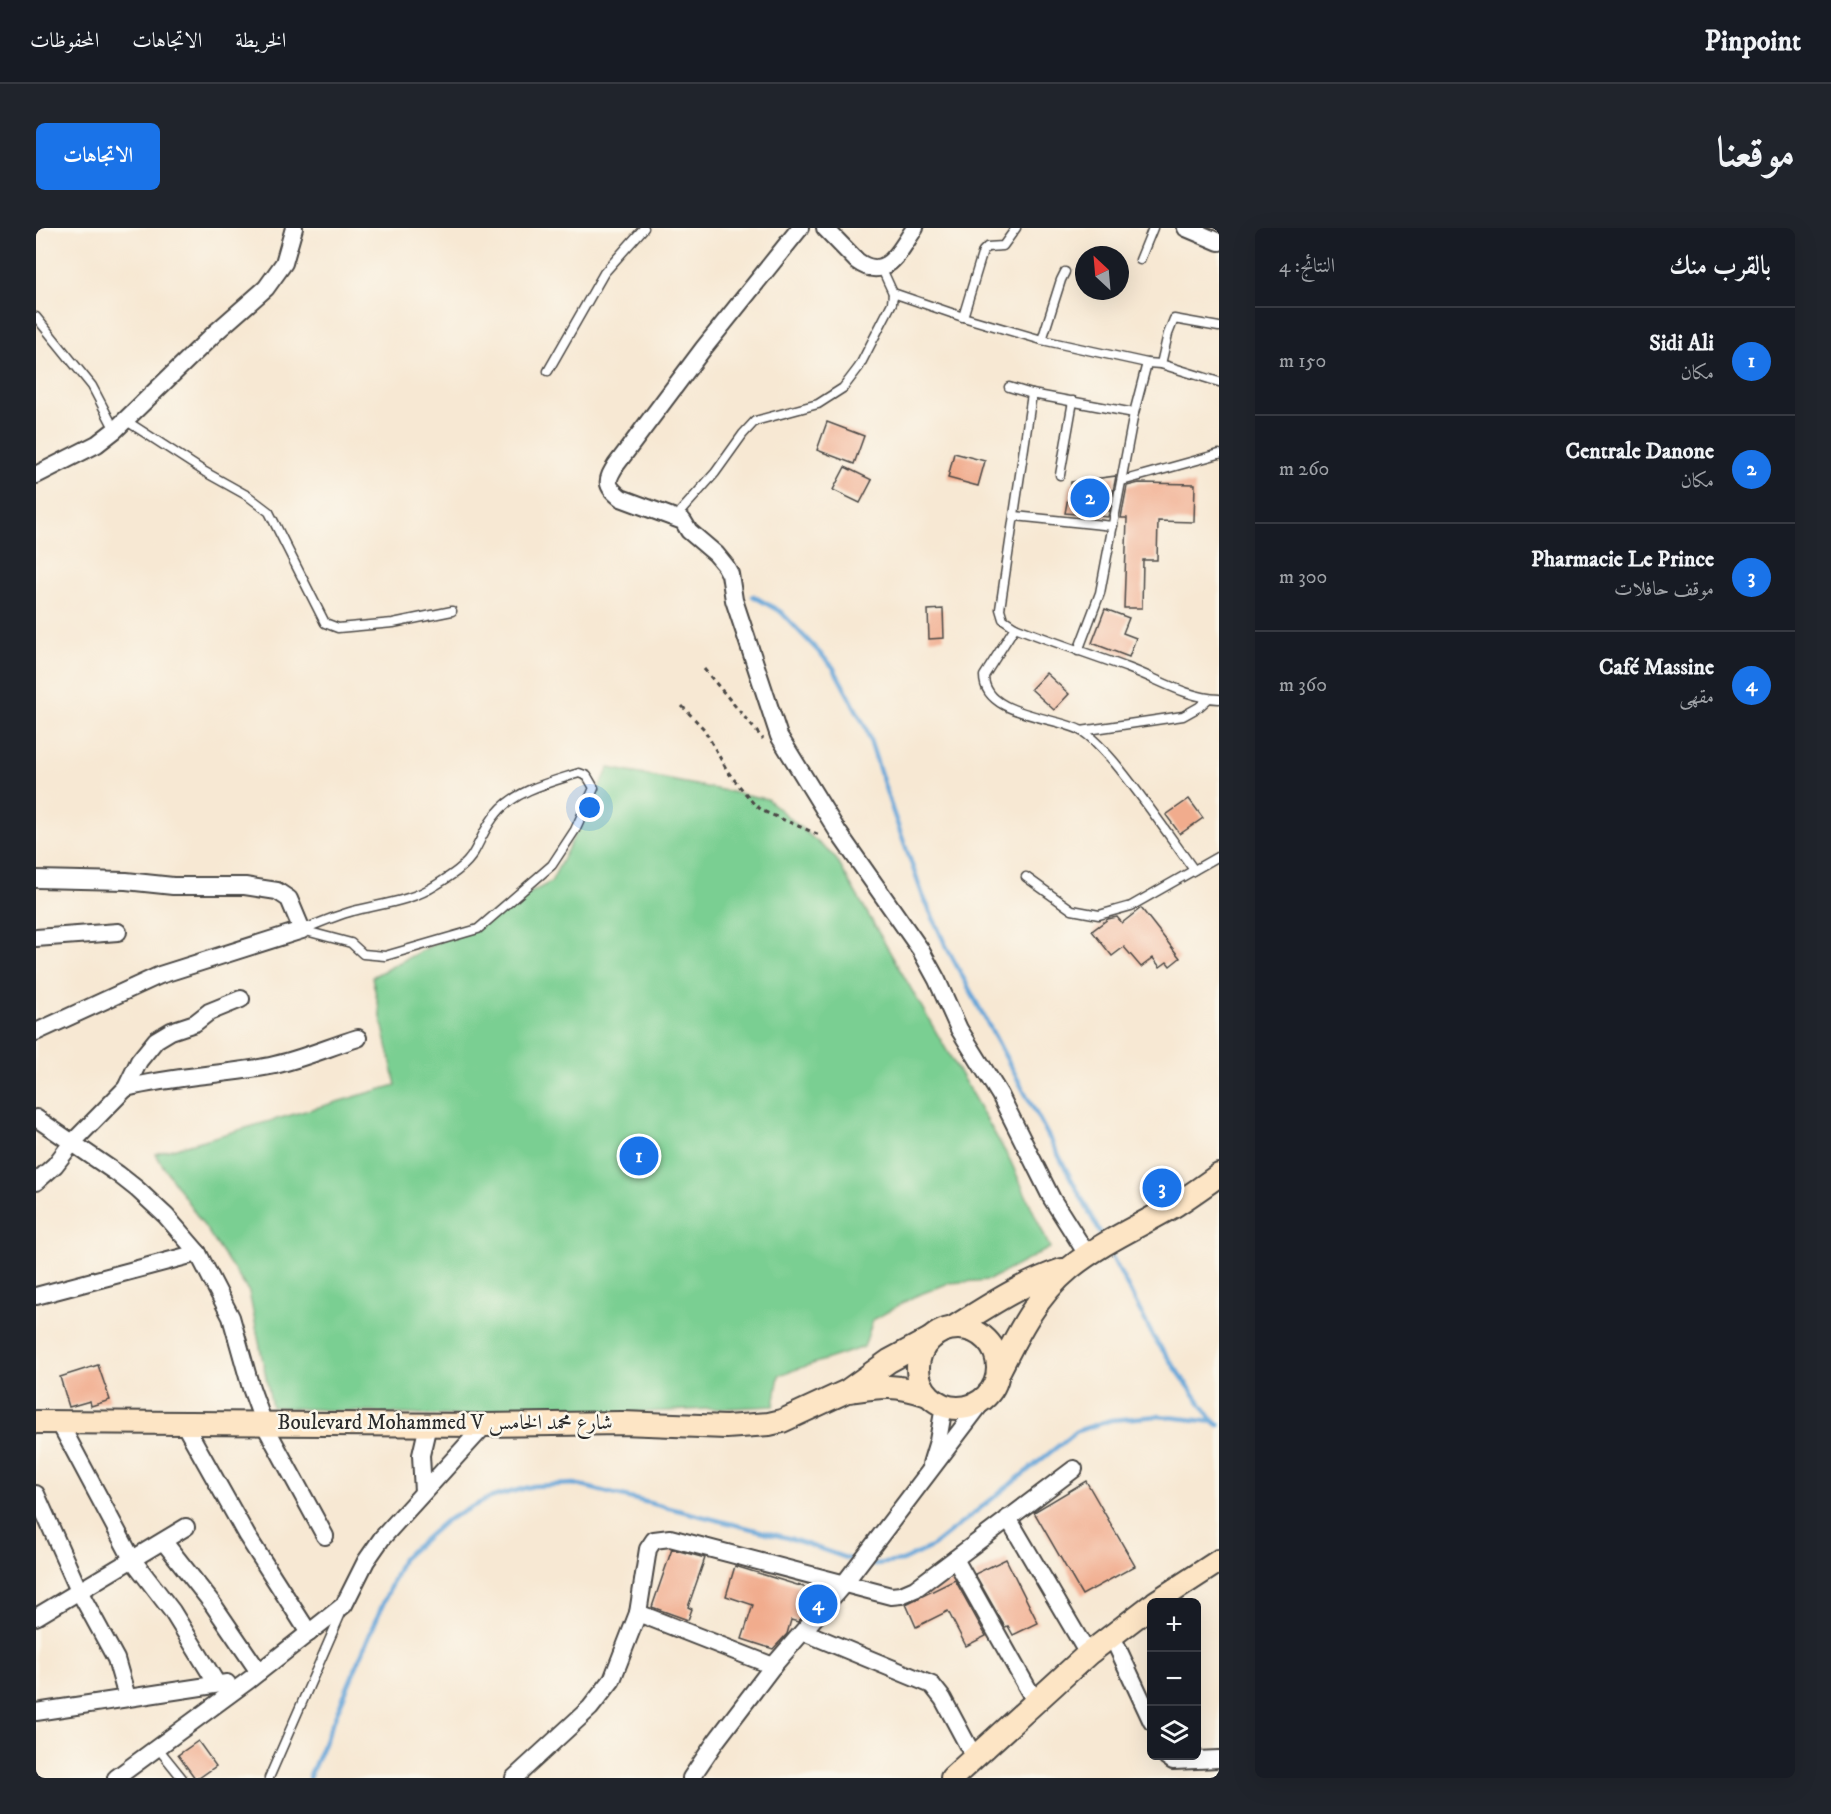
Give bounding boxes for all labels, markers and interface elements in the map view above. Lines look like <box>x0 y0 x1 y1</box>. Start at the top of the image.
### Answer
text: Pinpoint <box>1705 24 1801 59</box>
text: المحفوظات <box>30 28 99 54</box>
text: الاتجاهات <box>132 28 202 54</box>
text: الخريطة <box>235 28 286 54</box>
button: الاتجاهات <box>36 123 160 190</box>
text: موقعنا <box>1717 128 1795 180</box>
north arrow <box>1075 246 1129 300</box>
text: بالقرب منك <box>1669 250 1771 283</box>
text: النتائج: 4 <box>1279 254 1335 279</box>
text: Sidi Ali <box>1649 330 1714 357</box>
text: 150 m <box>1279 349 1326 374</box>
text: 1 <box>1748 349 1755 374</box>
text: مكان <box>1680 361 1714 386</box>
text: Centrale Danone <box>1566 438 1714 465</box>
text: 260 m <box>1279 457 1329 482</box>
text: 2 <box>1747 457 1756 482</box>
text: مكان <box>1680 469 1714 494</box>
pin: 2 <box>1070 476 1110 520</box>
text: Pharmacie Le Prince <box>1531 546 1714 573</box>
text: 300 m <box>1279 565 1327 590</box>
text: 3 <box>1748 565 1755 590</box>
text: موقف حافلات <box>1614 577 1714 602</box>
text: Café Massine <box>1599 654 1714 681</box>
text: 360 m <box>1279 673 1327 698</box>
text: 4 <box>1746 673 1757 698</box>
text: مقهى <box>1679 685 1714 710</box>
your location <box>575 793 604 822</box>
pin: 1 <box>620 1134 658 1178</box>
pin: 3 <box>1142 1166 1182 1210</box>
street label: Boulevard Mohammed V شارع محمد الخامس <box>277 1410 613 1440</box>
pin: 4 <box>798 1582 838 1626</box>
map controls <box>1147 1598 1201 1760</box>
button: + <box>1147 1598 1201 1652</box>
button: − <box>1147 1652 1201 1706</box>
button: layers <box>1147 1706 1201 1760</box>

